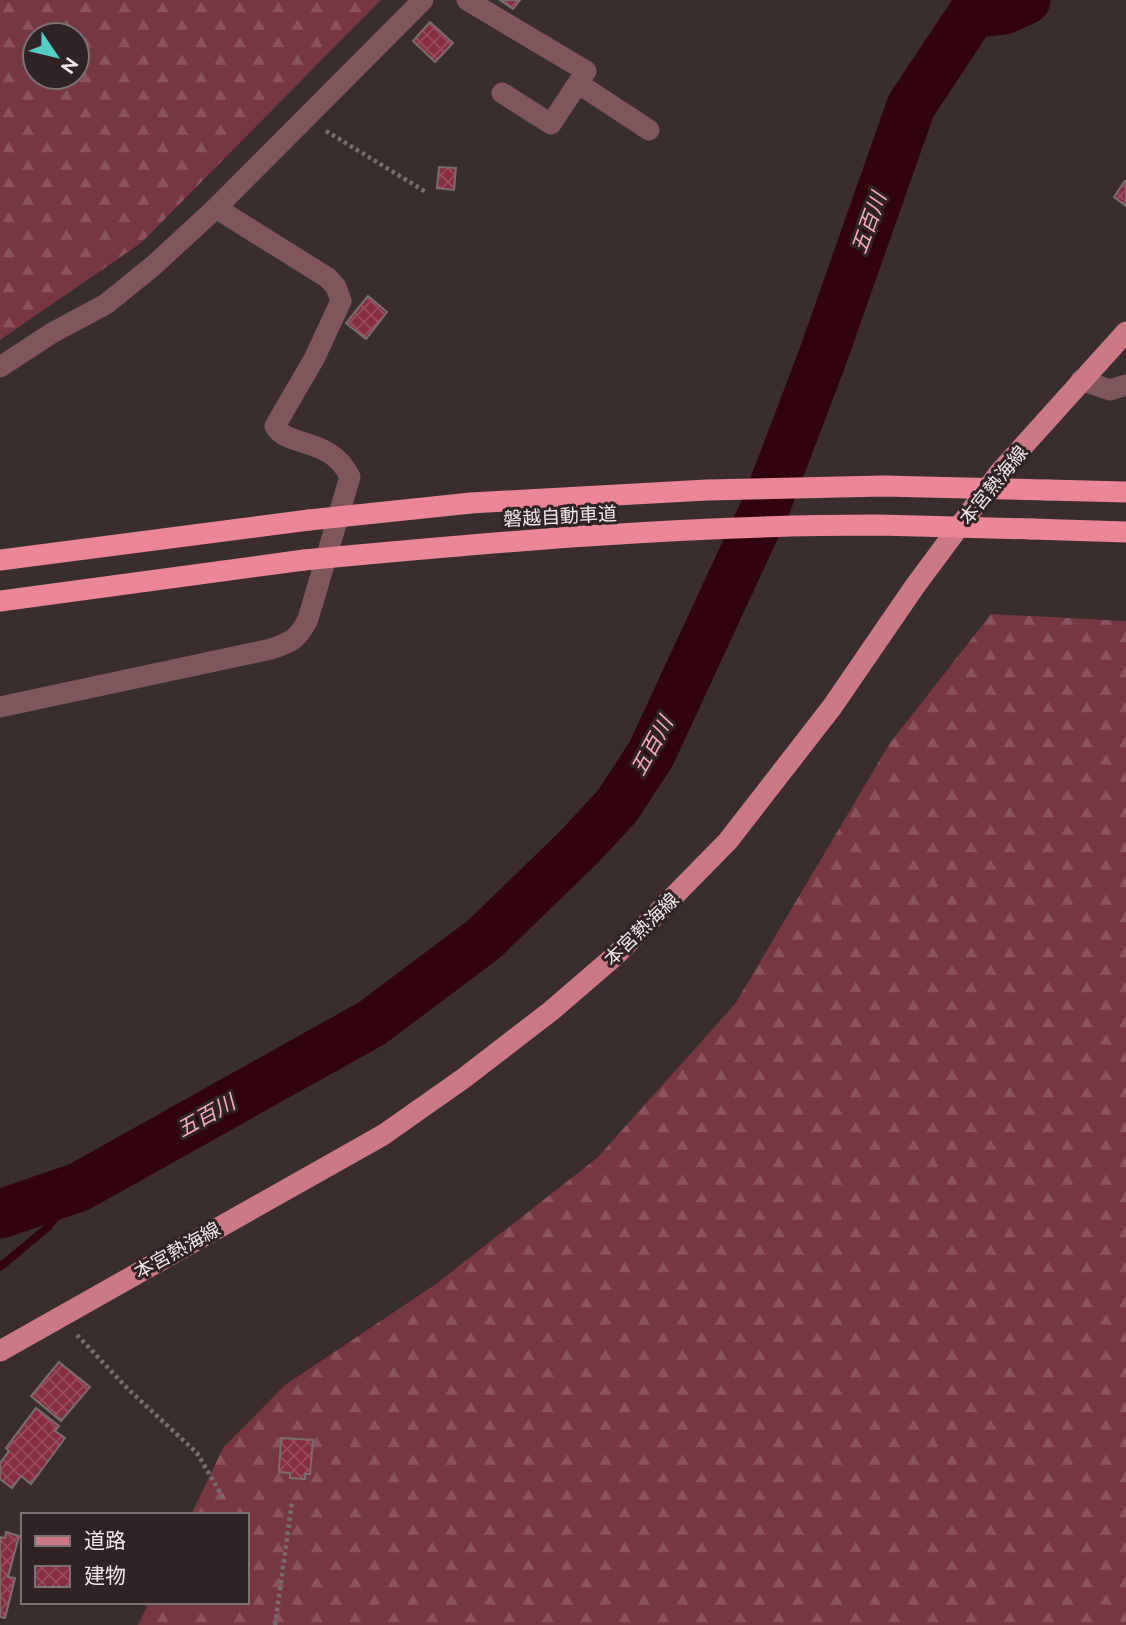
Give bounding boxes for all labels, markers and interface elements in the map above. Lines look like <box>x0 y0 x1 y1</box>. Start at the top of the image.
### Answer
north arrow <box>21 21 91 91</box>
text: N <box>57 54 83 78</box>
water label: 五百川 <box>846 187 892 257</box>
street label: 本宮熱海線 <box>955 441 1031 529</box>
street label: 磐越自動車道 <box>502 502 618 530</box>
water label: 五百川 <box>625 710 679 779</box>
street label: 本宮熱海線 <box>599 888 683 970</box>
water label: 五百川 <box>172 1088 241 1142</box>
street label: 本宮熱海線 <box>130 1217 224 1283</box>
legend <box>21 1513 248 1604</box>
text: 道路 <box>84 1528 126 1553</box>
text: 建物 <box>84 1563 126 1588</box>

